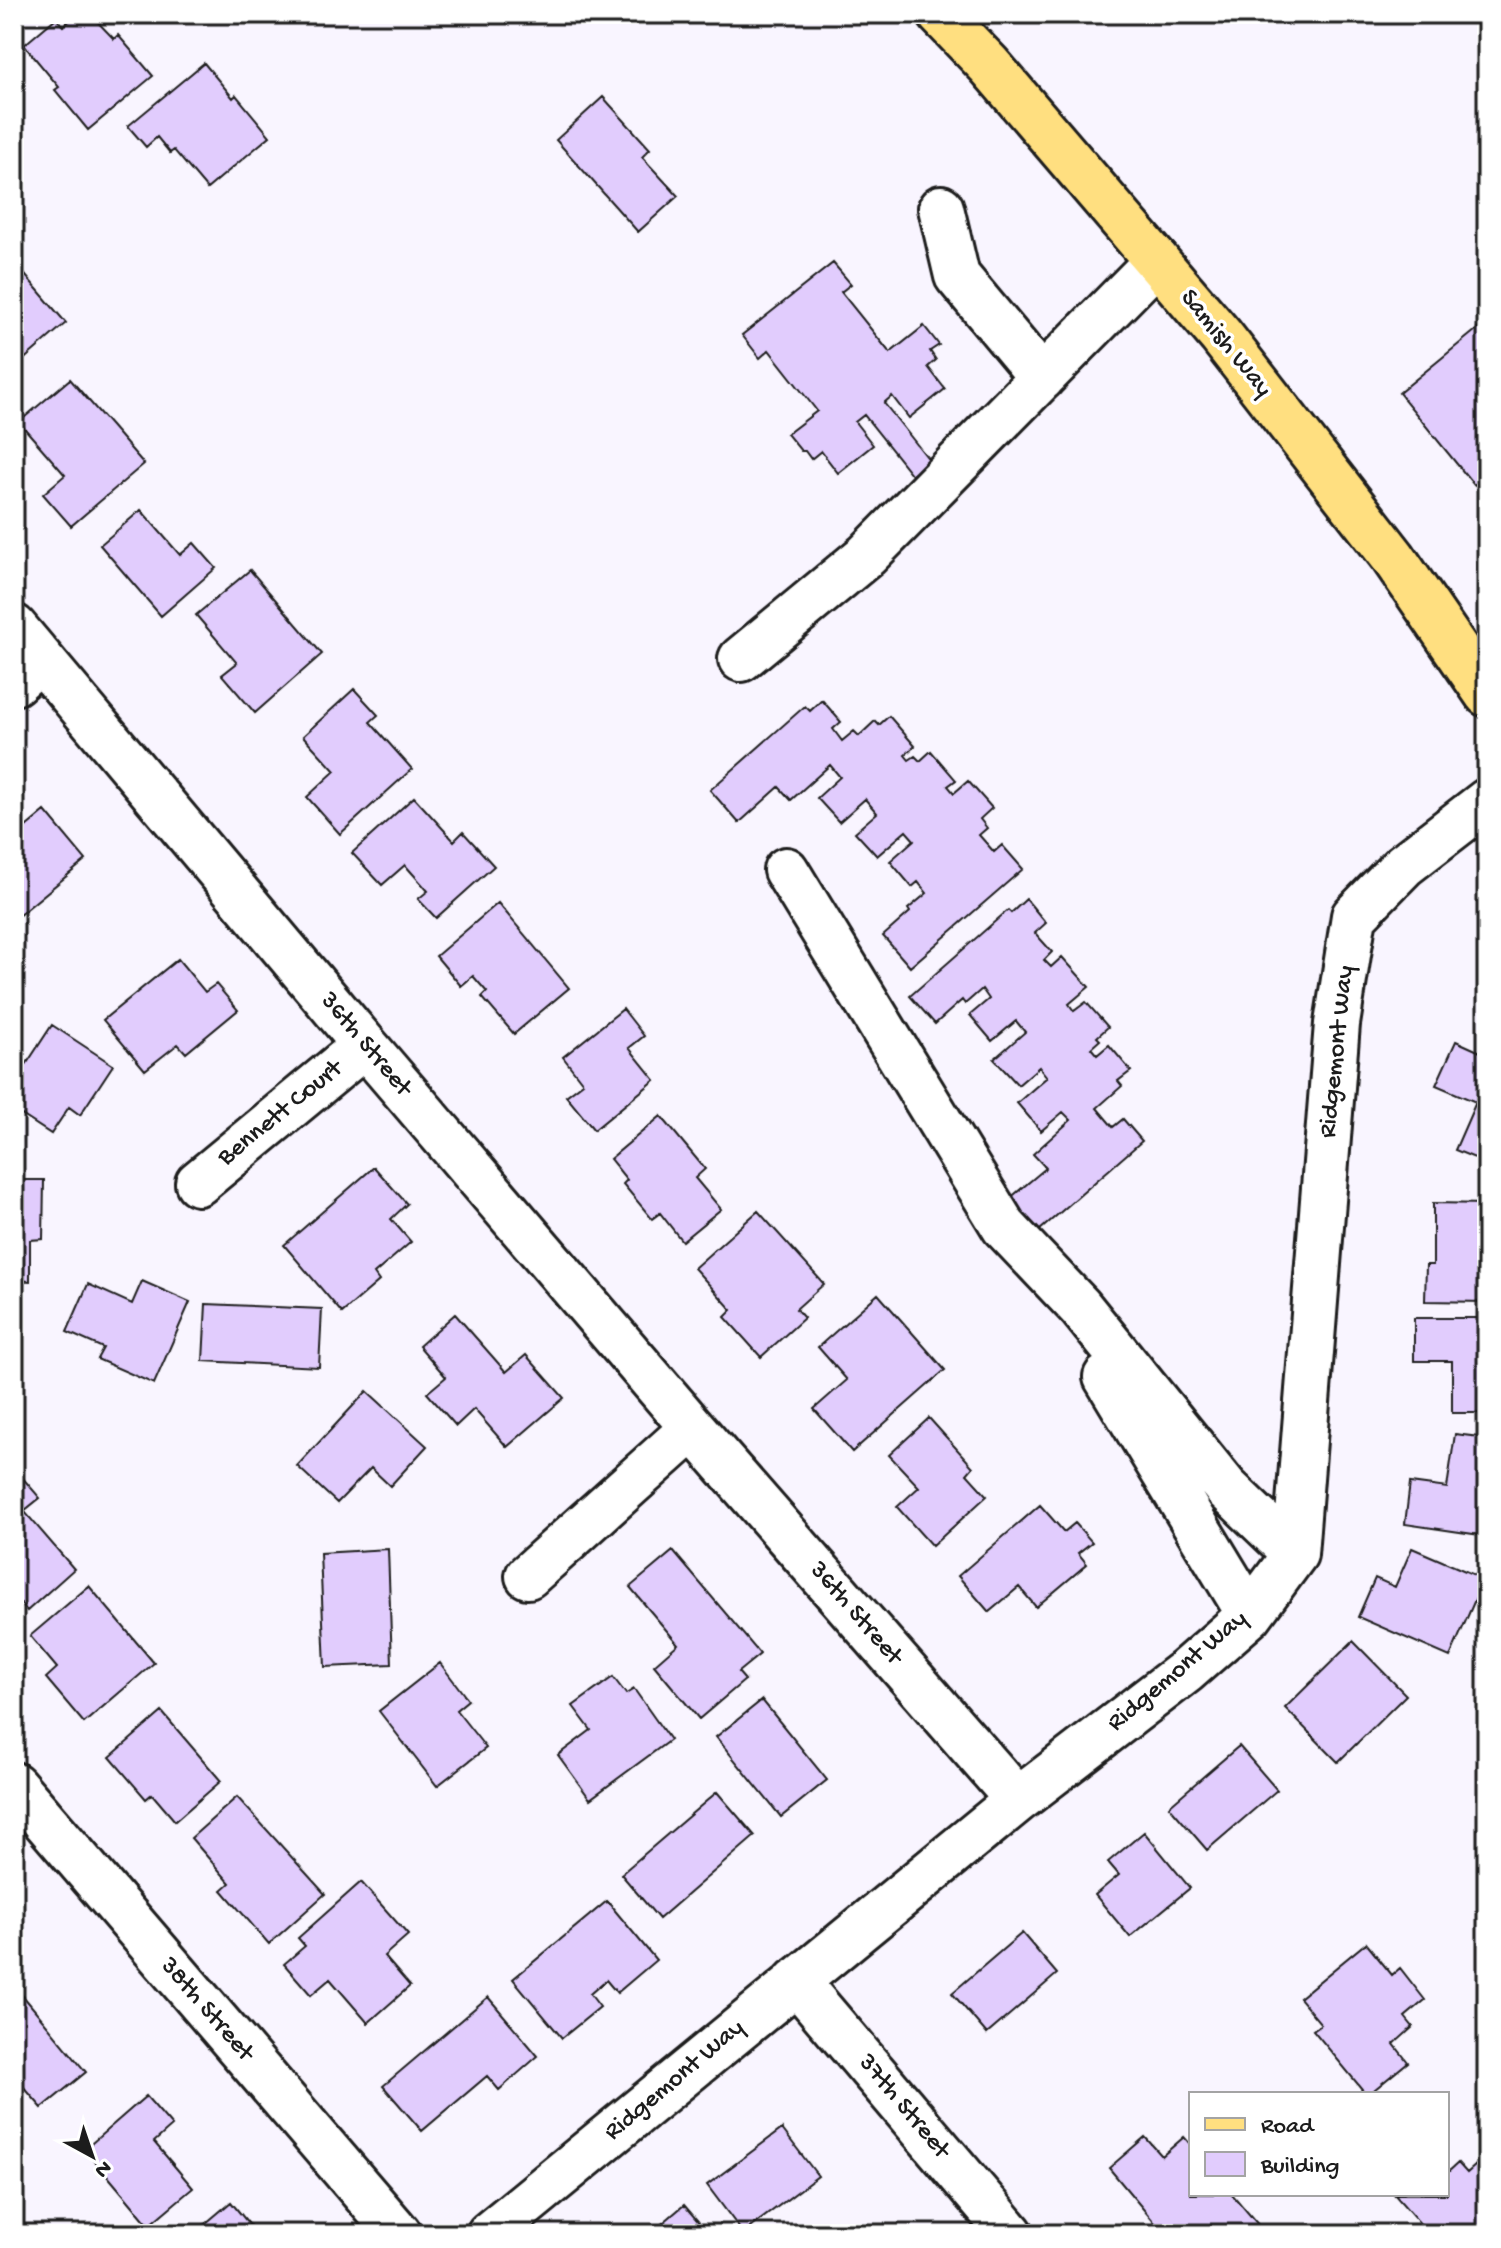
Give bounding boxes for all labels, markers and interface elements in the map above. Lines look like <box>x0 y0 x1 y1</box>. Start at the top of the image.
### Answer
street label: Samish Way <box>1172 284 1278 404</box>
street label: Ridgemont Way <box>1314 964 1362 1140</box>
street label: 36th Street <box>312 986 419 1105</box>
street label: Bennett Court <box>211 1053 352 1174</box>
street label: 36th Street <box>801 1555 910 1674</box>
street label: Ridgemont Way <box>1102 1604 1254 1740</box>
street label: 38th Street <box>152 1951 261 2070</box>
street label: Ridgemont Way <box>599 2013 751 2149</box>
street label: 37th Street <box>850 2048 957 2167</box>
legend <box>1189 2092 1449 2196</box>
text: Road <box>1261 2113 1315 2142</box>
north arrow <box>52 2116 132 2196</box>
text: Building <box>1260 2153 1339 2182</box>
text: N <box>88 2154 116 2183</box>

